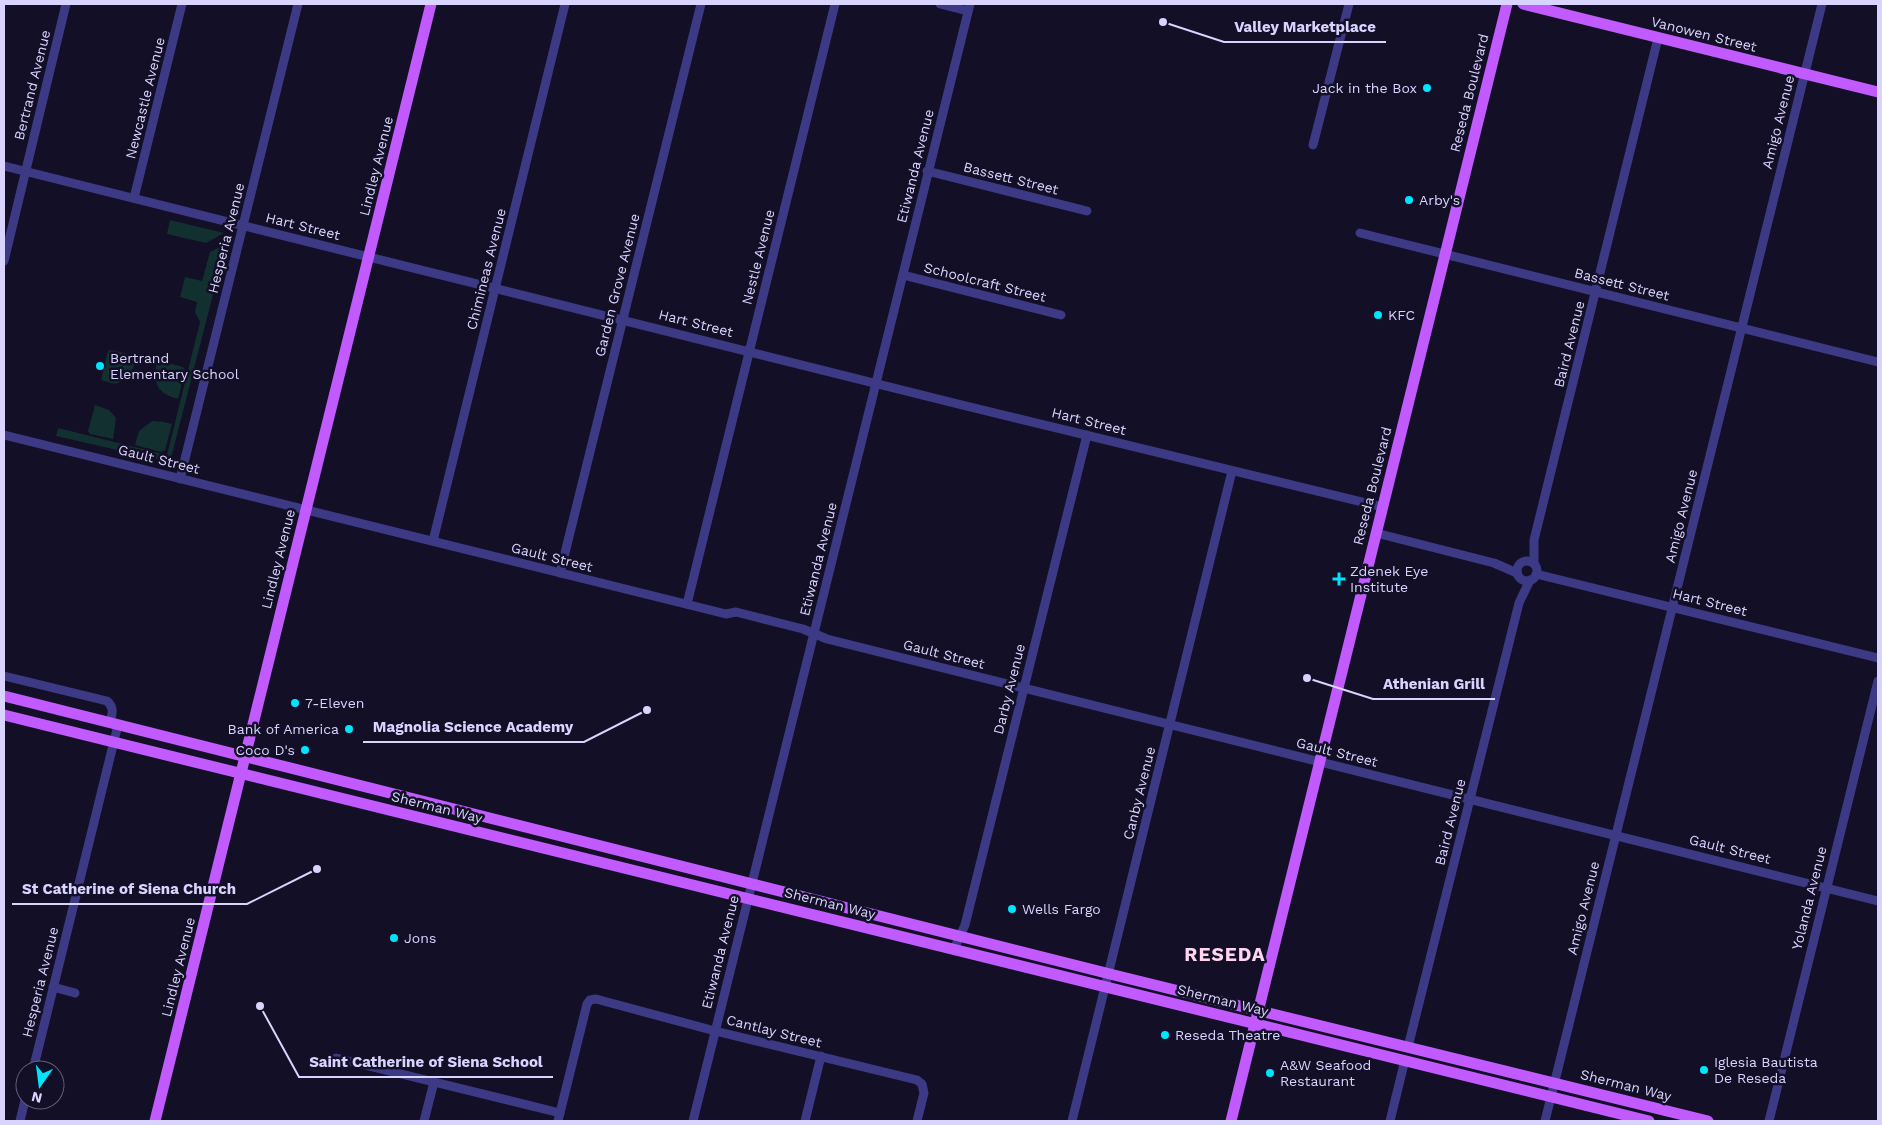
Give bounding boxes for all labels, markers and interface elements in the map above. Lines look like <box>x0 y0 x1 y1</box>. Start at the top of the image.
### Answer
callout: Valley Marketplace <box>1224 12 1386 42</box>
street label: Vanowen Street <box>1650 13 1759 55</box>
text: Valley Marketplace <box>1234 18 1376 36</box>
street label: Bertrand Avenue <box>11 28 53 142</box>
street label: Reseda Boulevard <box>1447 32 1491 154</box>
street label: Newcastle Avenue <box>122 36 168 160</box>
street label: Amigo Avenue <box>1759 74 1797 170</box>
place label: Jack in the Box <box>1312 80 1417 96</box>
marker: Jack in the Box <box>1421 82 1433 94</box>
street label: Etiwanda Avenue <box>893 108 937 224</box>
street label: Lindley Avenue <box>356 114 396 218</box>
street label: Bassett Street <box>962 158 1060 198</box>
street label: Hesperia Avenue <box>205 181 247 295</box>
place label: Arby's <box>1419 192 1460 208</box>
marker: Arby's <box>1403 194 1415 206</box>
street label: Chimineas Avenue <box>463 206 509 332</box>
street label: Nestle Avenue <box>738 208 778 306</box>
street label: Hart Street <box>264 209 342 243</box>
street label: Garden Grove Avenue <box>591 212 643 358</box>
street label: Schoolcraft Street <box>922 259 1048 305</box>
street label: Bassett Street <box>1573 264 1671 304</box>
street label: Baird Avenue <box>1550 299 1588 389</box>
street label: Hart Street <box>657 306 735 340</box>
place label: KFC <box>1388 307 1415 323</box>
marker: KFC <box>1372 309 1384 321</box>
place label: Bertrand Elementary School <box>110 350 240 382</box>
marker: Bertrand Elementary School <box>94 360 106 372</box>
street label: Hart Street <box>1050 404 1128 438</box>
street label: Reseda Boulevard <box>1350 425 1394 547</box>
street label: Gault Street <box>117 441 202 477</box>
street label: Amigo Avenue <box>1662 468 1700 564</box>
street label: Etiwanda Avenue <box>796 501 840 617</box>
street label: Lindley Avenue <box>258 507 298 611</box>
street label: Gault Street <box>510 539 595 575</box>
place label: Zdenek Eye Institute <box>1350 563 1428 595</box>
marker: Zdenek Eye Institute <box>1332 572 1346 586</box>
street label: Hart Street <box>1671 585 1749 619</box>
street label: Gault Street <box>902 636 987 672</box>
street label: Darby Avenue <box>990 642 1028 736</box>
callout: Athenian Grill <box>1373 669 1495 699</box>
text: Athenian Grill <box>1383 675 1485 693</box>
place label: 7-Eleven <box>305 695 364 711</box>
marker: 7-Eleven <box>289 697 301 709</box>
callout: Magnolia Science Academy <box>363 712 584 742</box>
text: Magnolia Science Academy <box>373 718 574 736</box>
place label: Bank of America <box>228 721 339 737</box>
marker: Bank of America <box>343 723 355 735</box>
street label: Gault Street <box>1295 734 1380 770</box>
place label: Coco D's <box>235 742 295 758</box>
marker: Coco D's <box>299 744 311 756</box>
street label: Canby Avenue <box>1120 745 1158 841</box>
street label: Baird Avenue <box>1431 777 1469 867</box>
street label: Sherman Way <box>390 788 485 826</box>
street label: Gault Street <box>1688 831 1773 867</box>
street label: Yolanda Avenue <box>1788 844 1830 952</box>
street label: Amigo Avenue <box>1564 860 1602 956</box>
callout: St Catherine of Siena Church <box>12 874 247 904</box>
text: St Catherine of Siena Church <box>22 880 236 898</box>
street label: Sherman Way <box>783 884 878 922</box>
street label: Etiwanda Avenue <box>698 894 742 1010</box>
place label: Wells Fargo <box>1022 901 1101 917</box>
marker: Wells Fargo <box>1006 903 1018 915</box>
street label: Lindley Avenue <box>158 915 198 1019</box>
street label: Hesperia Avenue <box>19 925 61 1039</box>
place label: Jons <box>404 930 436 946</box>
marker: Jons <box>388 932 400 944</box>
district label: RESEDA <box>1184 943 1266 966</box>
street label: Sherman Way <box>1176 981 1271 1019</box>
street label: Cantlay Street <box>725 1011 823 1051</box>
place label: Reseda Theatre <box>1175 1027 1280 1043</box>
marker: Reseda Theatre <box>1159 1029 1171 1041</box>
callout: Saint Catherine of Siena School <box>299 1047 553 1077</box>
text: Saint Catherine of Siena School <box>309 1053 543 1071</box>
place label: Iglesia Bautista De Reseda <box>1714 1054 1818 1086</box>
place label: A&W Seafood Restaurant <box>1280 1057 1371 1089</box>
north arrow <box>15 1060 65 1110</box>
marker: Iglesia Bautista De Reseda <box>1698 1064 1710 1076</box>
street label: Sherman Way <box>1579 1066 1674 1104</box>
marker: A&W Seafood Restaurant <box>1264 1067 1276 1079</box>
text: N <box>30 1089 44 1107</box>

